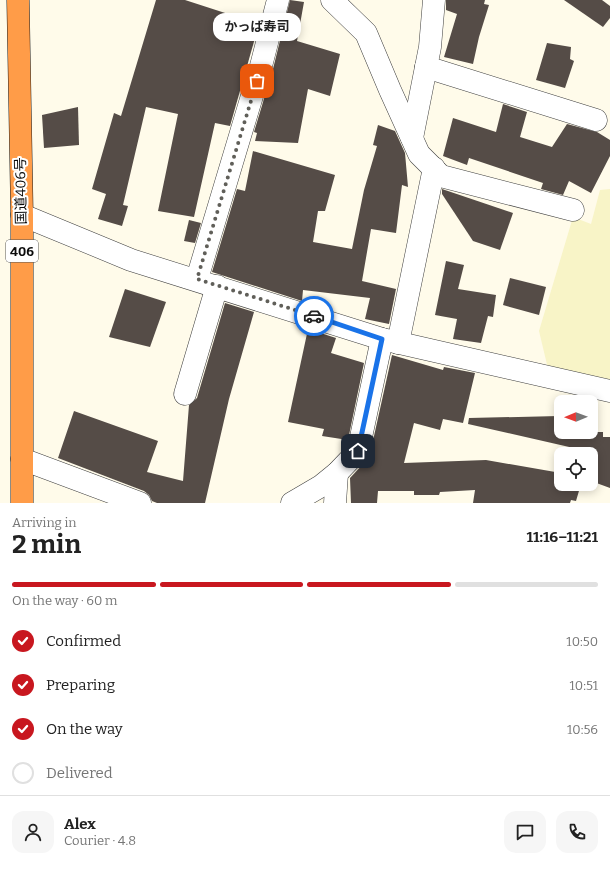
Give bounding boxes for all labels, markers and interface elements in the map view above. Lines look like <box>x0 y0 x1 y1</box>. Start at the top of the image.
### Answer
callout: かっぱ寿司 <box>213 13 301 41</box>
text: かっぱ寿司 <box>224 19 290 34</box>
pin <box>240 64 274 98</box>
icon: bag <box>246 70 268 92</box>
street label: 国道406号 <box>12 157 30 225</box>
road number: 406 <box>6 240 38 262</box>
courier <box>294 296 334 336</box>
icon: car <box>303 305 325 327</box>
north arrow <box>554 395 598 439</box>
map controls <box>554 395 598 491</box>
pin <box>341 434 375 468</box>
icon: home <box>347 440 369 462</box>
button: locate <box>554 447 598 491</box>
text: Arriving in <box>12 515 77 530</box>
text: 11:16–11:21 <box>526 528 598 546</box>
text: 2 min <box>12 529 81 560</box>
text: On the way · 60 m <box>12 593 117 608</box>
icon: check <box>12 630 34 652</box>
text: Confirmed <box>46 632 121 650</box>
text: 10:50 <box>566 634 598 649</box>
icon: check <box>12 674 34 696</box>
text: Preparing <box>46 676 115 694</box>
text: 10:51 <box>570 678 598 693</box>
icon: check <box>12 718 34 740</box>
text: On the way <box>46 720 123 738</box>
text: 10:56 <box>567 722 598 737</box>
text: Delivered <box>46 764 113 782</box>
button: person <box>12 811 54 853</box>
button: chat <box>504 811 546 853</box>
button: phone <box>556 811 598 853</box>
text: Alex <box>64 815 96 833</box>
text: Courier · 4.8 <box>64 833 136 848</box>

